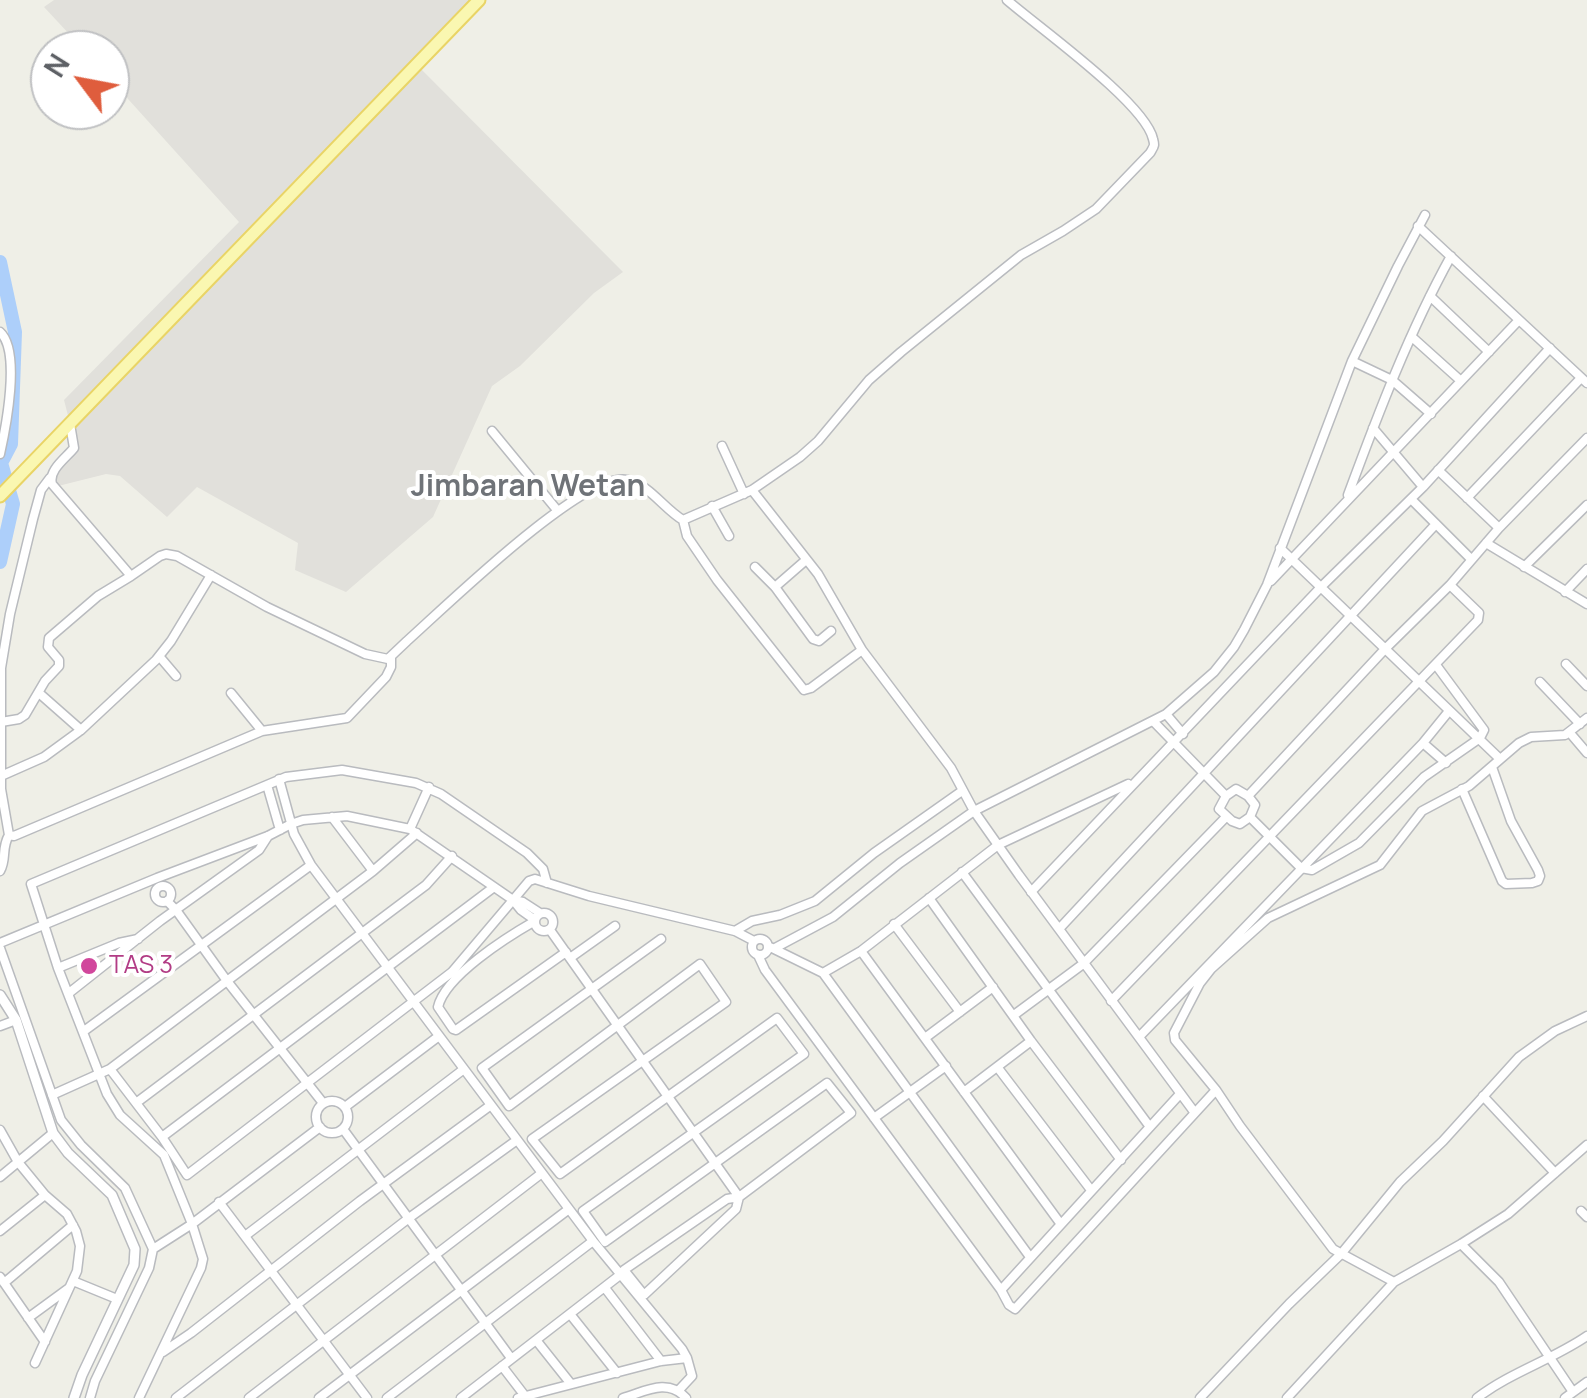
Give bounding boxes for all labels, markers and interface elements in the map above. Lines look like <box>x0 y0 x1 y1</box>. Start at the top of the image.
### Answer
north arrow <box>30 30 130 130</box>
text: N <box>35 47 78 84</box>
district label: Jimbaran Wetan <box>411 470 645 506</box>
place label: TAS 3 <box>109 951 173 981</box>
marker: TAS 3 <box>78 955 100 977</box>

